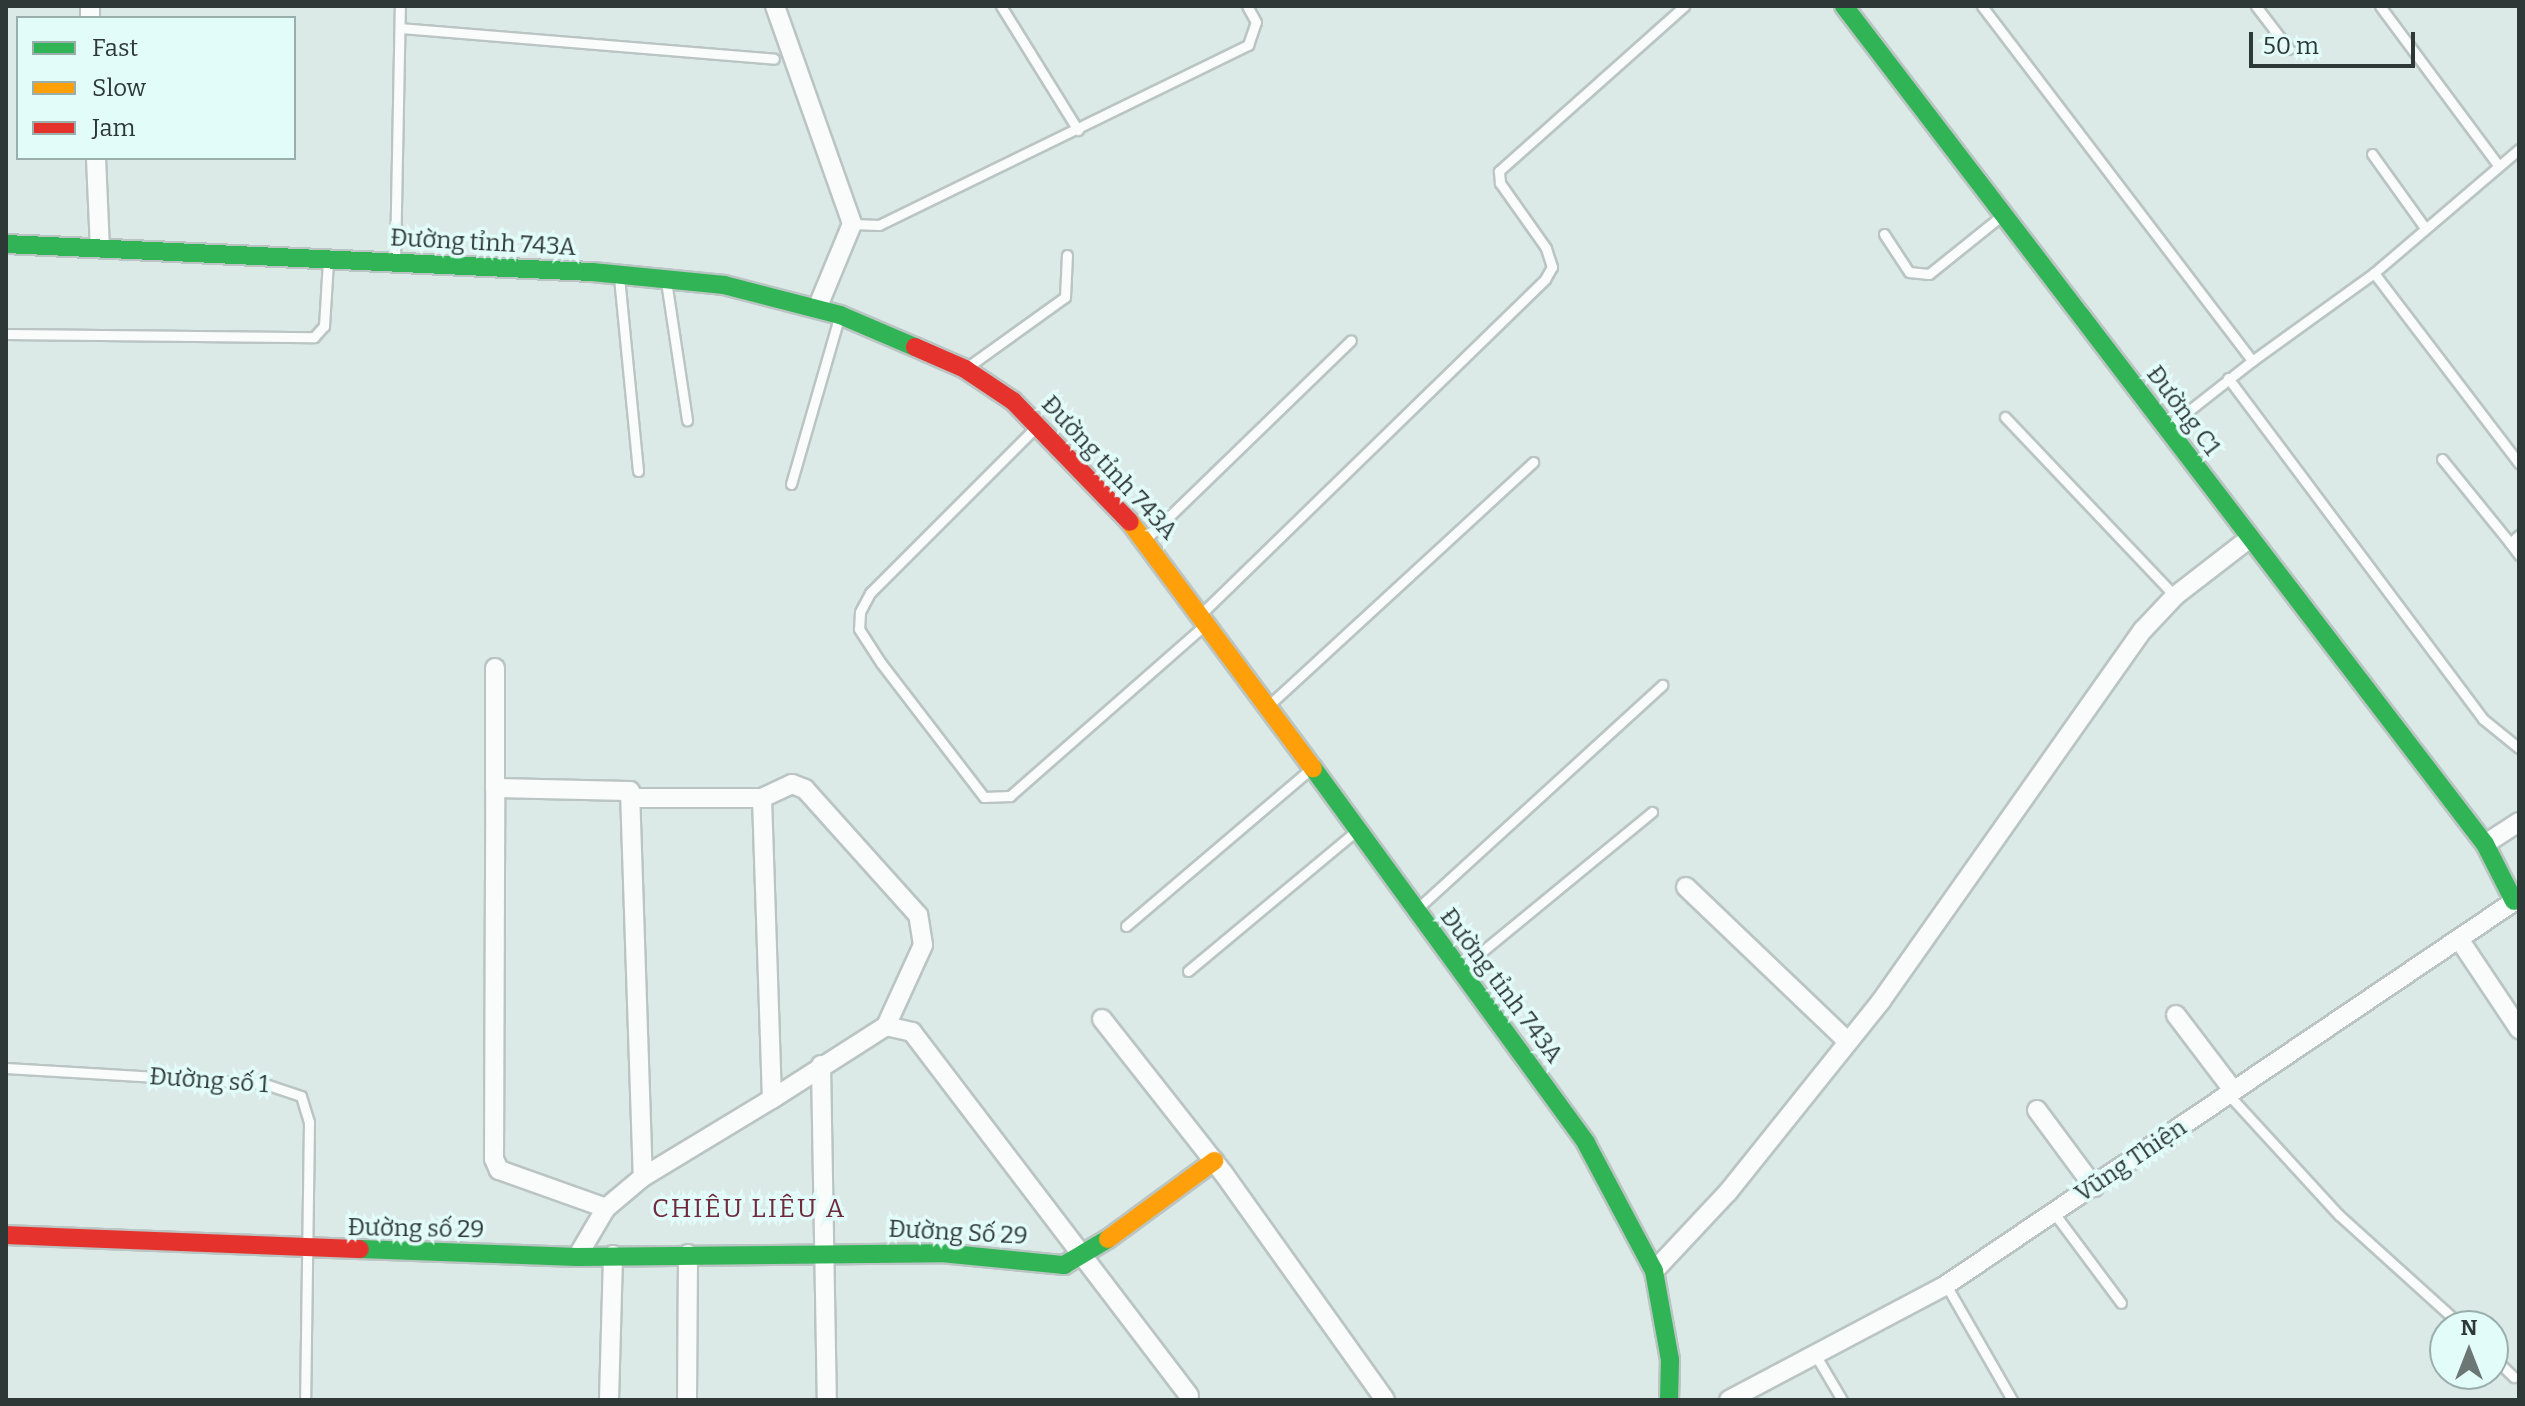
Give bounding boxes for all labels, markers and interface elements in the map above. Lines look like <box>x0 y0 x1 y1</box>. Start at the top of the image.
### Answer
legend <box>16 16 296 160</box>
scale bar <box>2253 16 2419 66</box>
text: 50 m <box>2263 32 2319 60</box>
text: Fast <box>92 34 138 62</box>
text: Slow <box>92 74 146 102</box>
text: Jam <box>92 114 135 142</box>
street label: Đường tỉnh 743A <box>390 224 576 262</box>
street label: Đường C1 <box>2140 361 2226 461</box>
street label: Đường tỉnh 743A <box>1035 390 1183 546</box>
street label: Đường tỉnh 743A <box>1434 903 1568 1069</box>
street label: Đường số 1 <box>149 1062 269 1100</box>
street label: Vũng Thiện <box>2070 1113 2192 1209</box>
district label: CHIÊU LIÊU A <box>652 1193 846 1225</box>
street label: Đường số 29 <box>347 1213 485 1245</box>
street label: Đường Số 29 <box>888 1215 1028 1251</box>
north arrow <box>2429 1310 2509 1390</box>
text: N <box>2461 1314 2477 1341</box>

